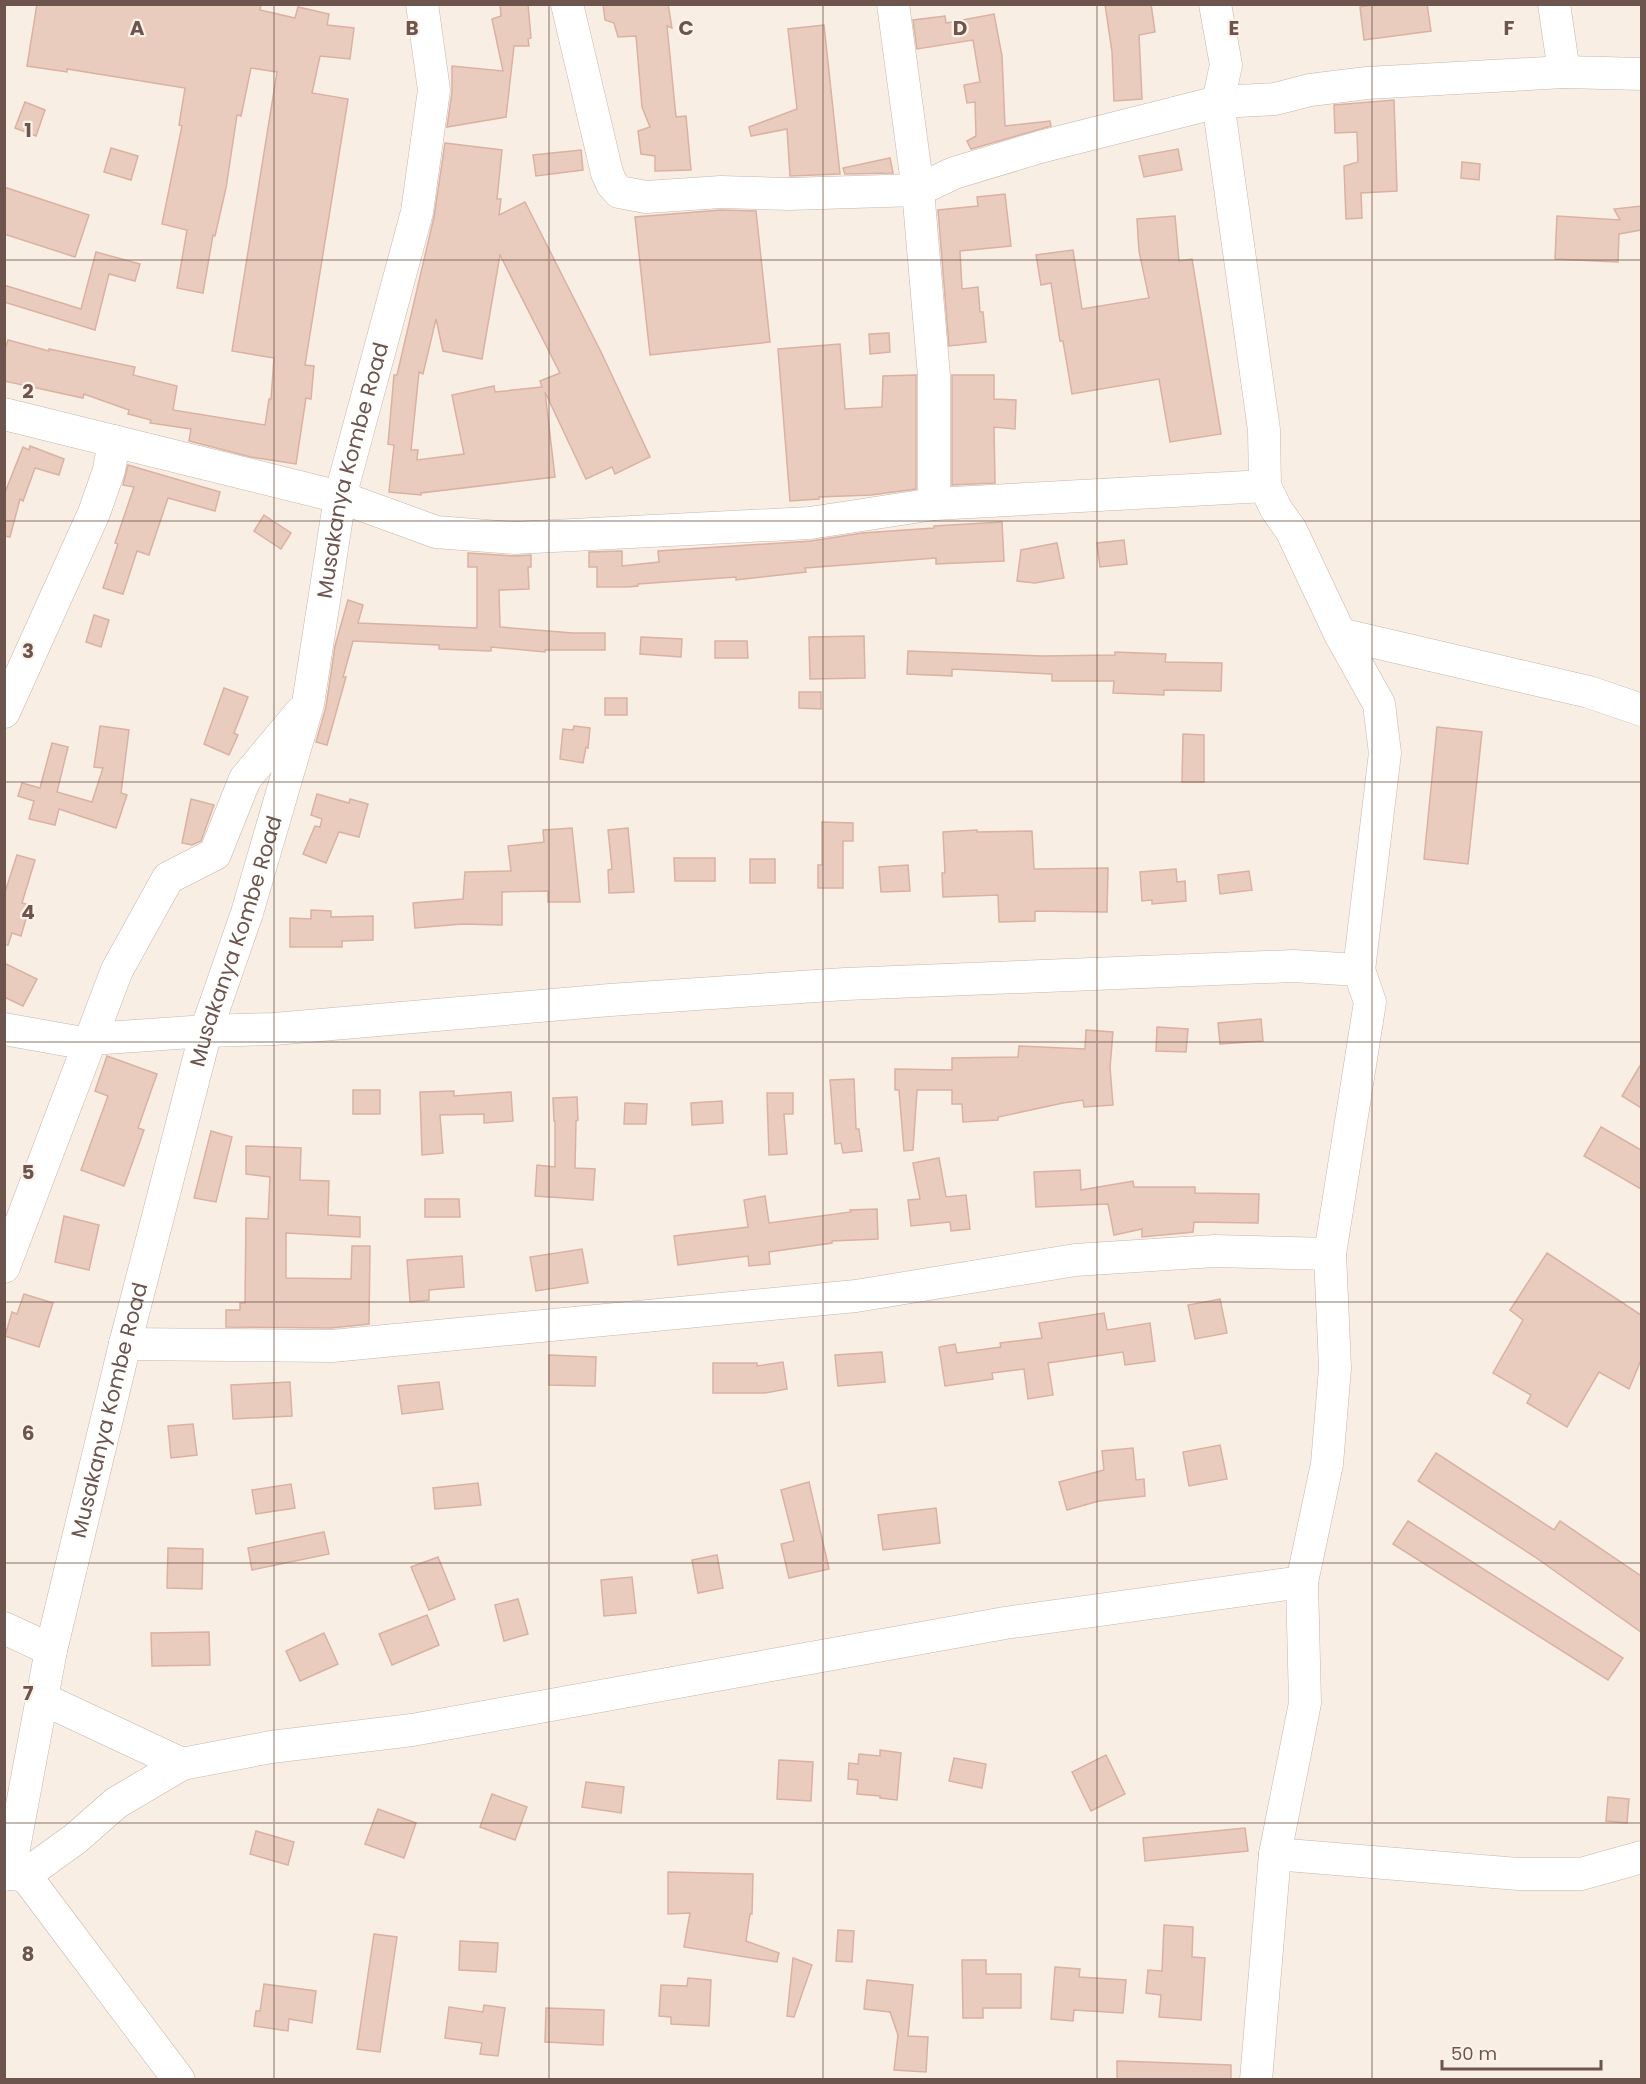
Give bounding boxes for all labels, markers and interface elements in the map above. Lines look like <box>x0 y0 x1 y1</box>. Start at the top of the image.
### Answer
text: A <box>130 14 145 42</box>
text: B <box>405 14 419 42</box>
text: C <box>678 14 694 42</box>
text: D <box>953 14 967 42</box>
text: E <box>1229 14 1239 42</box>
text: F <box>1504 14 1515 42</box>
text: 1 <box>24 116 32 144</box>
street label: Musakanya Kombe Road <box>310 339 395 600</box>
text: 2 <box>22 377 34 405</box>
text: 3 <box>22 637 34 665</box>
street label: Musakanya Kombe Road <box>182 812 289 1070</box>
text: 4 <box>21 898 35 926</box>
text: 5 <box>22 1158 35 1186</box>
street label: Musakanya Kombe Road <box>64 1279 154 1541</box>
text: 6 <box>22 1419 34 1447</box>
text: 7 <box>23 1679 34 1707</box>
text: 8 <box>22 1940 34 1968</box>
scale bar <box>1442 2033 1601 2071</box>
text: 50 m <box>1451 2041 1497 2066</box>

